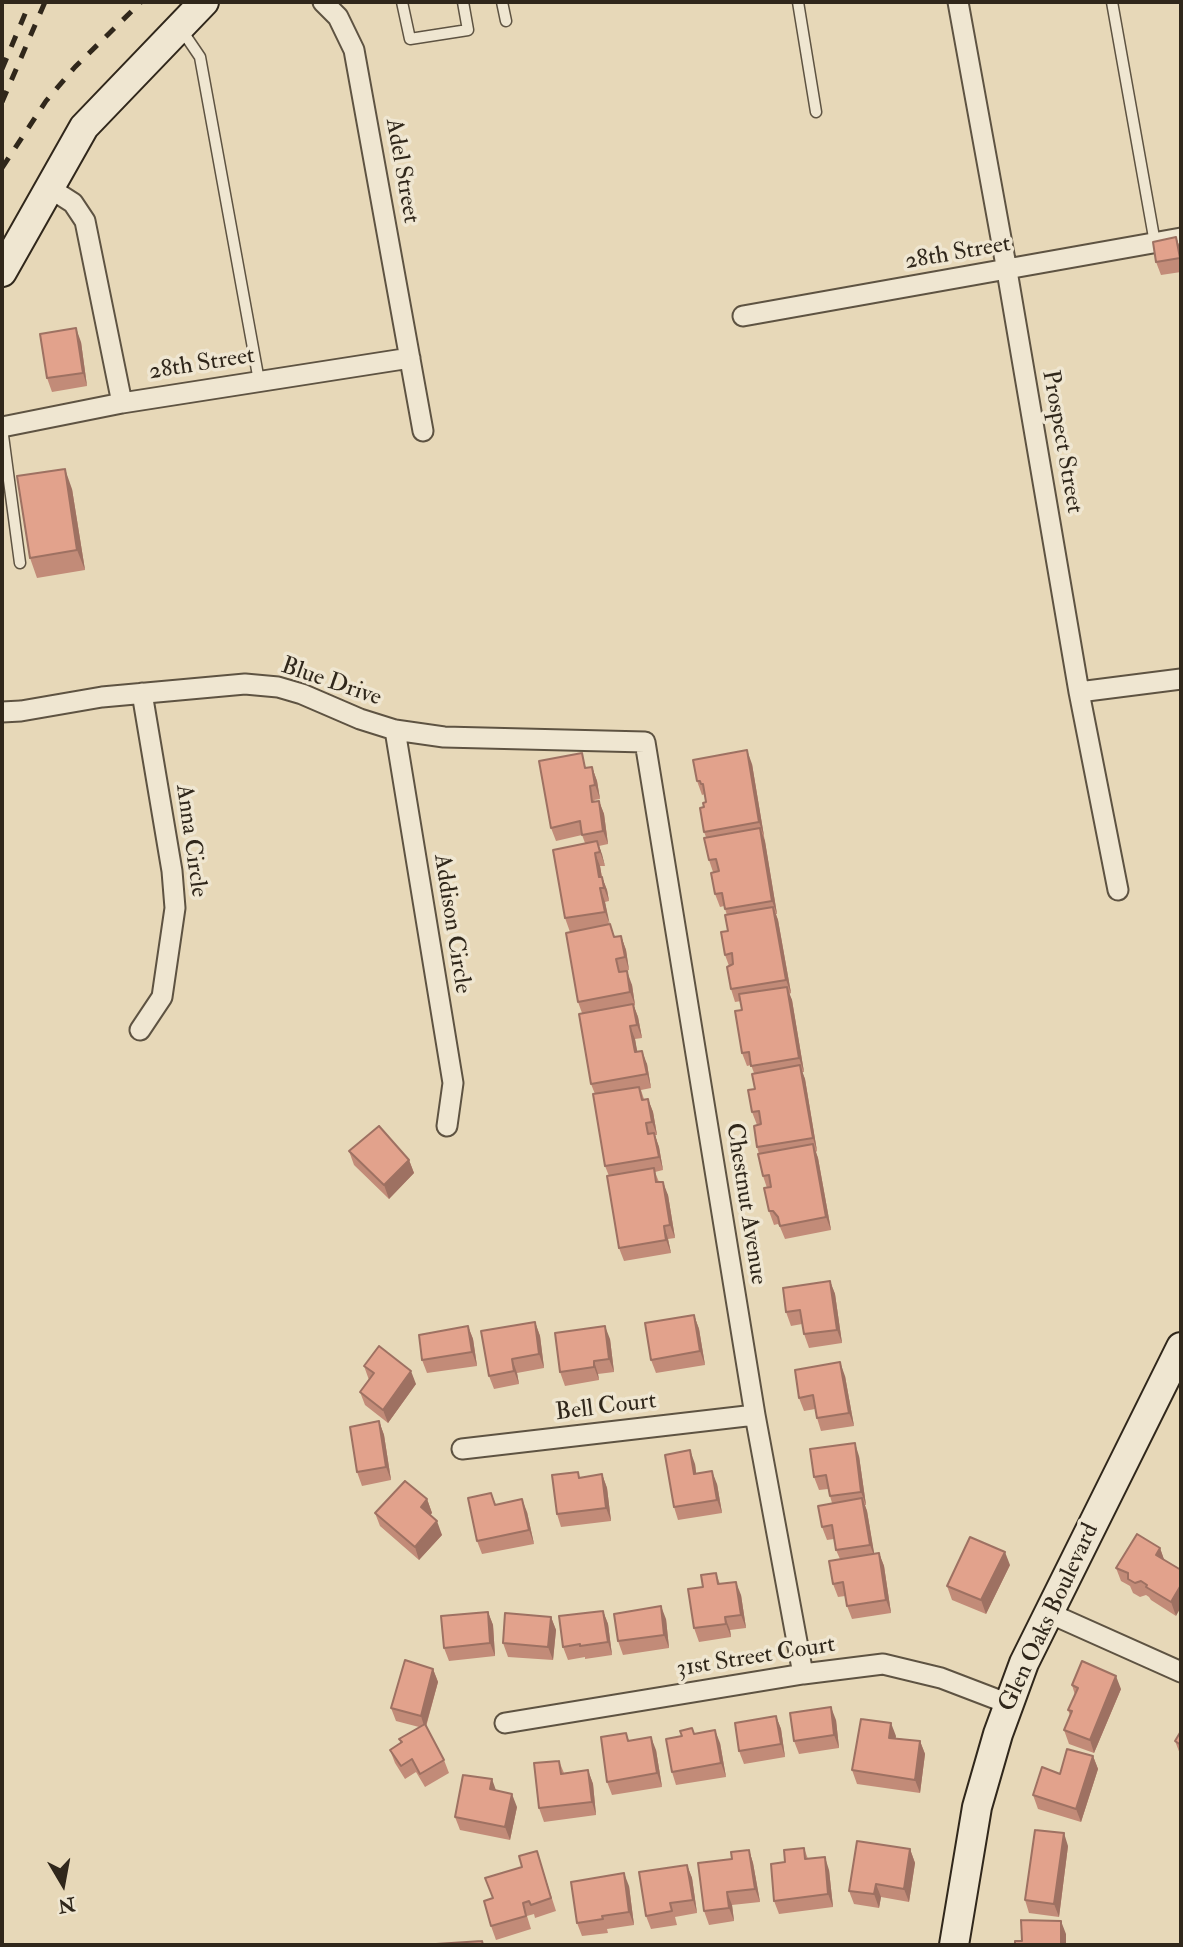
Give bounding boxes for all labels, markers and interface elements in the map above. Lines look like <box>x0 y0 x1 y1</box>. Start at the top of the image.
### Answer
street label: Adel Street <box>378 116 424 226</box>
street label: 28th Street <box>903 231 1013 277</box>
street label: 28th Street <box>147 342 257 388</box>
street label: Prospect Street <box>1034 368 1088 516</box>
street label: Blue Drive <box>277 652 385 714</box>
street label: Anna Circle <box>168 783 212 899</box>
street label: Addison Circle <box>426 852 476 996</box>
street label: Chestnut Avenue <box>718 1121 772 1287</box>
street label: Bell Court <box>554 1388 658 1428</box>
street label: Glen Oaks Boulevard <box>994 1519 1106 1717</box>
street label: 31st Street Court <box>675 1631 837 1685</box>
north arrow <box>28 1849 98 1919</box>
text: N <box>56 1891 77 1918</box>

